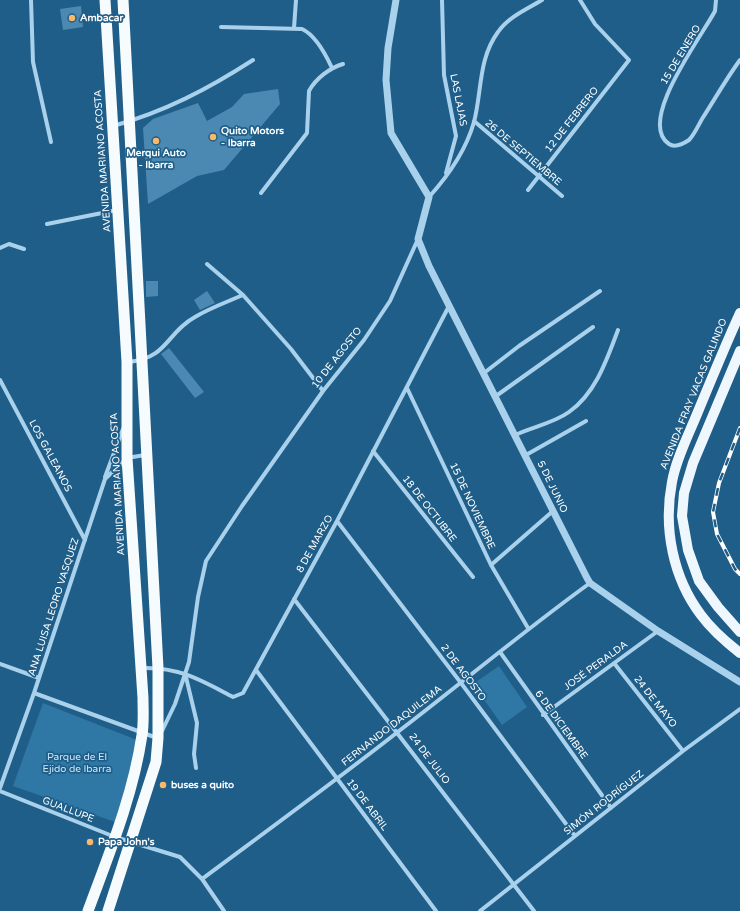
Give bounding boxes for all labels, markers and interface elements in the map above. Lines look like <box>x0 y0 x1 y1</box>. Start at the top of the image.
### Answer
place label: Ambacar <box>80 12 123 24</box>
marker: Ambacar <box>67 13 77 23</box>
street label: 15 DE ENERO <box>658 23 704 87</box>
street label: LAS LAJAS <box>447 73 469 127</box>
street label: 12 DE FEBRERO <box>543 85 601 155</box>
street label: AVENIDA MARIANO ACOSTA <box>92 89 114 233</box>
street label: 26 DE SEPTIEMBRE <box>482 117 564 189</box>
place label: Quito Motors - Ibarra <box>221 125 284 148</box>
marker: Quito Motors - Ibarra <box>208 132 218 142</box>
marker: Merqui Auto - Ibarra <box>151 136 161 146</box>
place label: Merqui Auto - Ibarra <box>126 147 186 170</box>
street label: AVENIDA FRAY VACAS GALINDO <box>658 317 730 471</box>
street label: 10 DE AGOSTO <box>309 325 365 391</box>
street label: AVENIDA MARIANO ACOSTA <box>108 412 128 556</box>
street label: LOS GALEANOS <box>26 418 74 494</box>
street label: 5 DE JUNIO <box>534 459 570 515</box>
street label: 15 DE NOVIEMBRE <box>447 461 497 551</box>
street label: 18 DE OCTUBRE <box>399 473 459 545</box>
street label: 8 DE MARZO <box>294 513 336 575</box>
street label: ANA LUISA LEORO VASQUEZ <box>26 536 82 678</box>
street label: JOSÉ PERALDA <box>562 639 630 693</box>
street label: 2 DE AGOSTO <box>438 642 488 704</box>
street label: 24 DE MAYO <box>631 674 679 730</box>
street label: FERNANDO DAQUILEMA <box>340 683 444 769</box>
street label: 6 DE DICIEMBRE <box>532 688 590 762</box>
street label: 24 DE JULIO <box>406 731 452 787</box>
park label: Parque de El Ejido de Ibarra <box>43 751 111 774</box>
street label: SIMÓN RODRÍGUEZ <box>562 768 646 838</box>
street label: 19 DE ABRIL <box>344 777 390 833</box>
place label: buses a quito <box>171 779 234 791</box>
marker: buses a quito <box>158 780 168 790</box>
street label: GUALLUPE <box>40 795 96 825</box>
place label: Papa John's <box>98 836 155 848</box>
marker: Papa John's <box>85 837 95 847</box>

